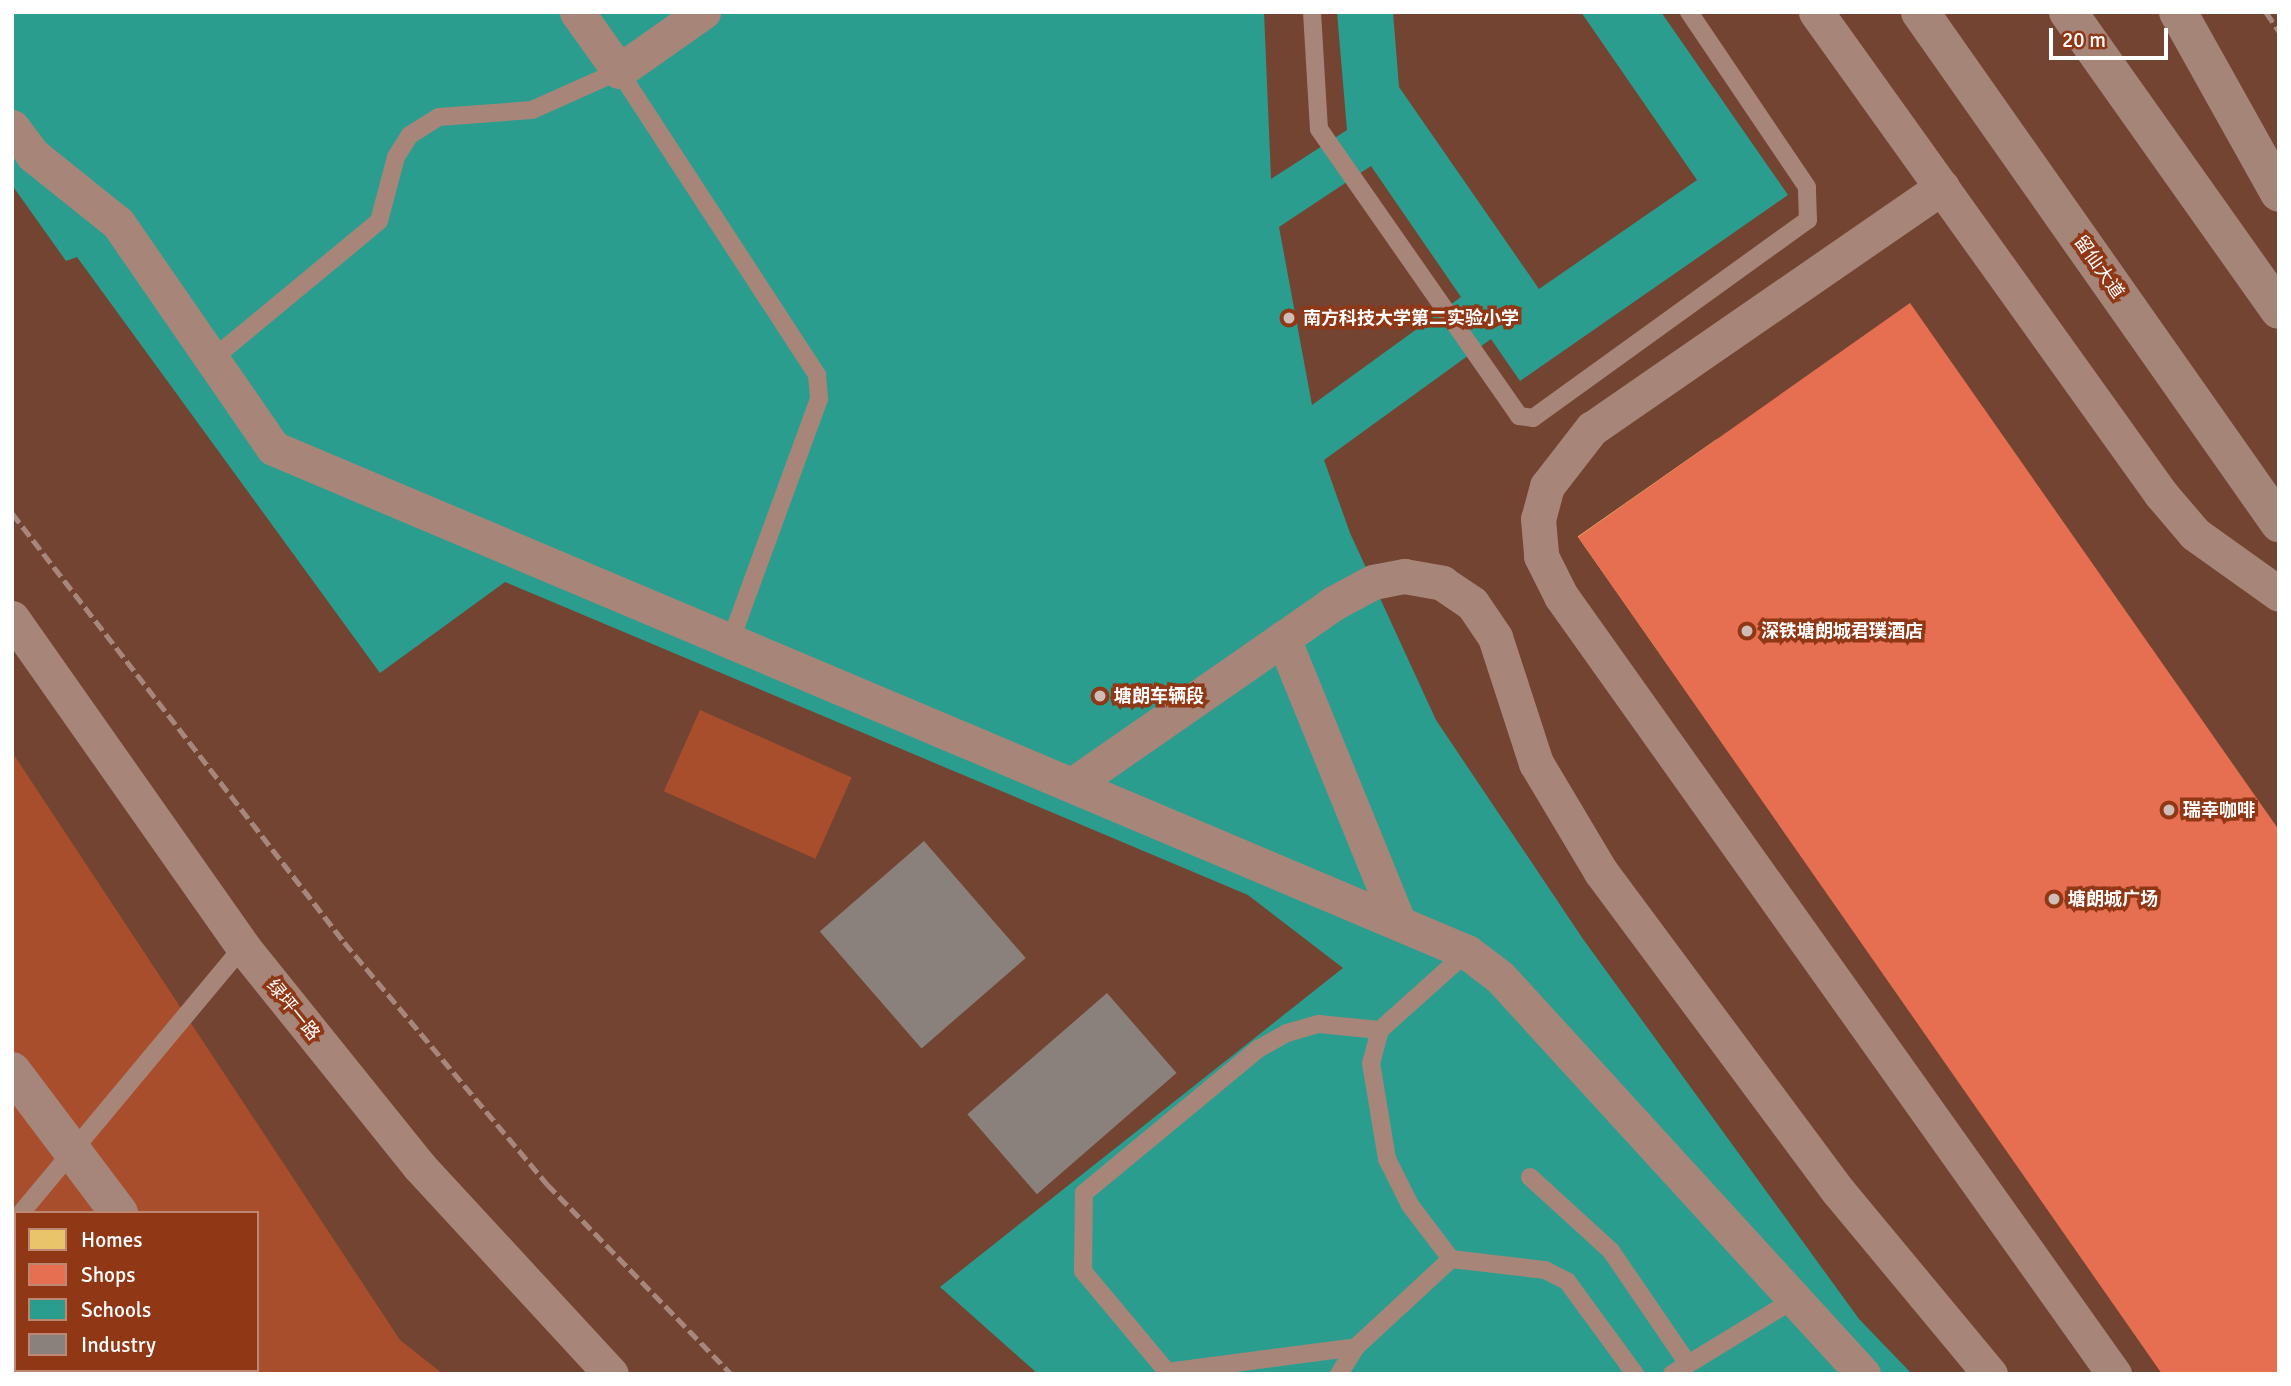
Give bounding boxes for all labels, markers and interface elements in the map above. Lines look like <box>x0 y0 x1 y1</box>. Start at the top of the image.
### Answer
scale bar <box>2053 14 2172 58</box>
text: 20 m <box>2062 27 2106 53</box>
street label: 留仙大道 <box>2070 231 2128 303</box>
place label: 南方科技大学第二实验小学 <box>1303 307 1519 329</box>
marker: 南方科技大学第二实验小学 <box>1281 310 1297 326</box>
place label: 深铁塘朗城君璞酒店 <box>1761 620 1923 642</box>
marker: 深铁塘朗城君璞酒店 <box>1739 623 1755 639</box>
place label: 塘朗车辆段 <box>1114 685 1204 707</box>
marker: 塘朗车辆段 <box>1092 688 1108 704</box>
place label: 瑞幸咖啡 <box>2183 799 2255 821</box>
marker: 瑞幸咖啡 <box>2161 802 2177 818</box>
place label: 塘朗城广场 <box>2068 888 2158 910</box>
marker: 塘朗城广场 <box>2046 891 2062 907</box>
street label: 绿坪一路 <box>262 975 324 1045</box>
legend <box>14 1211 259 1372</box>
text: Homes <box>81 1227 143 1253</box>
text: Shops <box>81 1262 135 1288</box>
text: Schools <box>81 1297 151 1323</box>
text: Industry <box>81 1332 156 1358</box>

